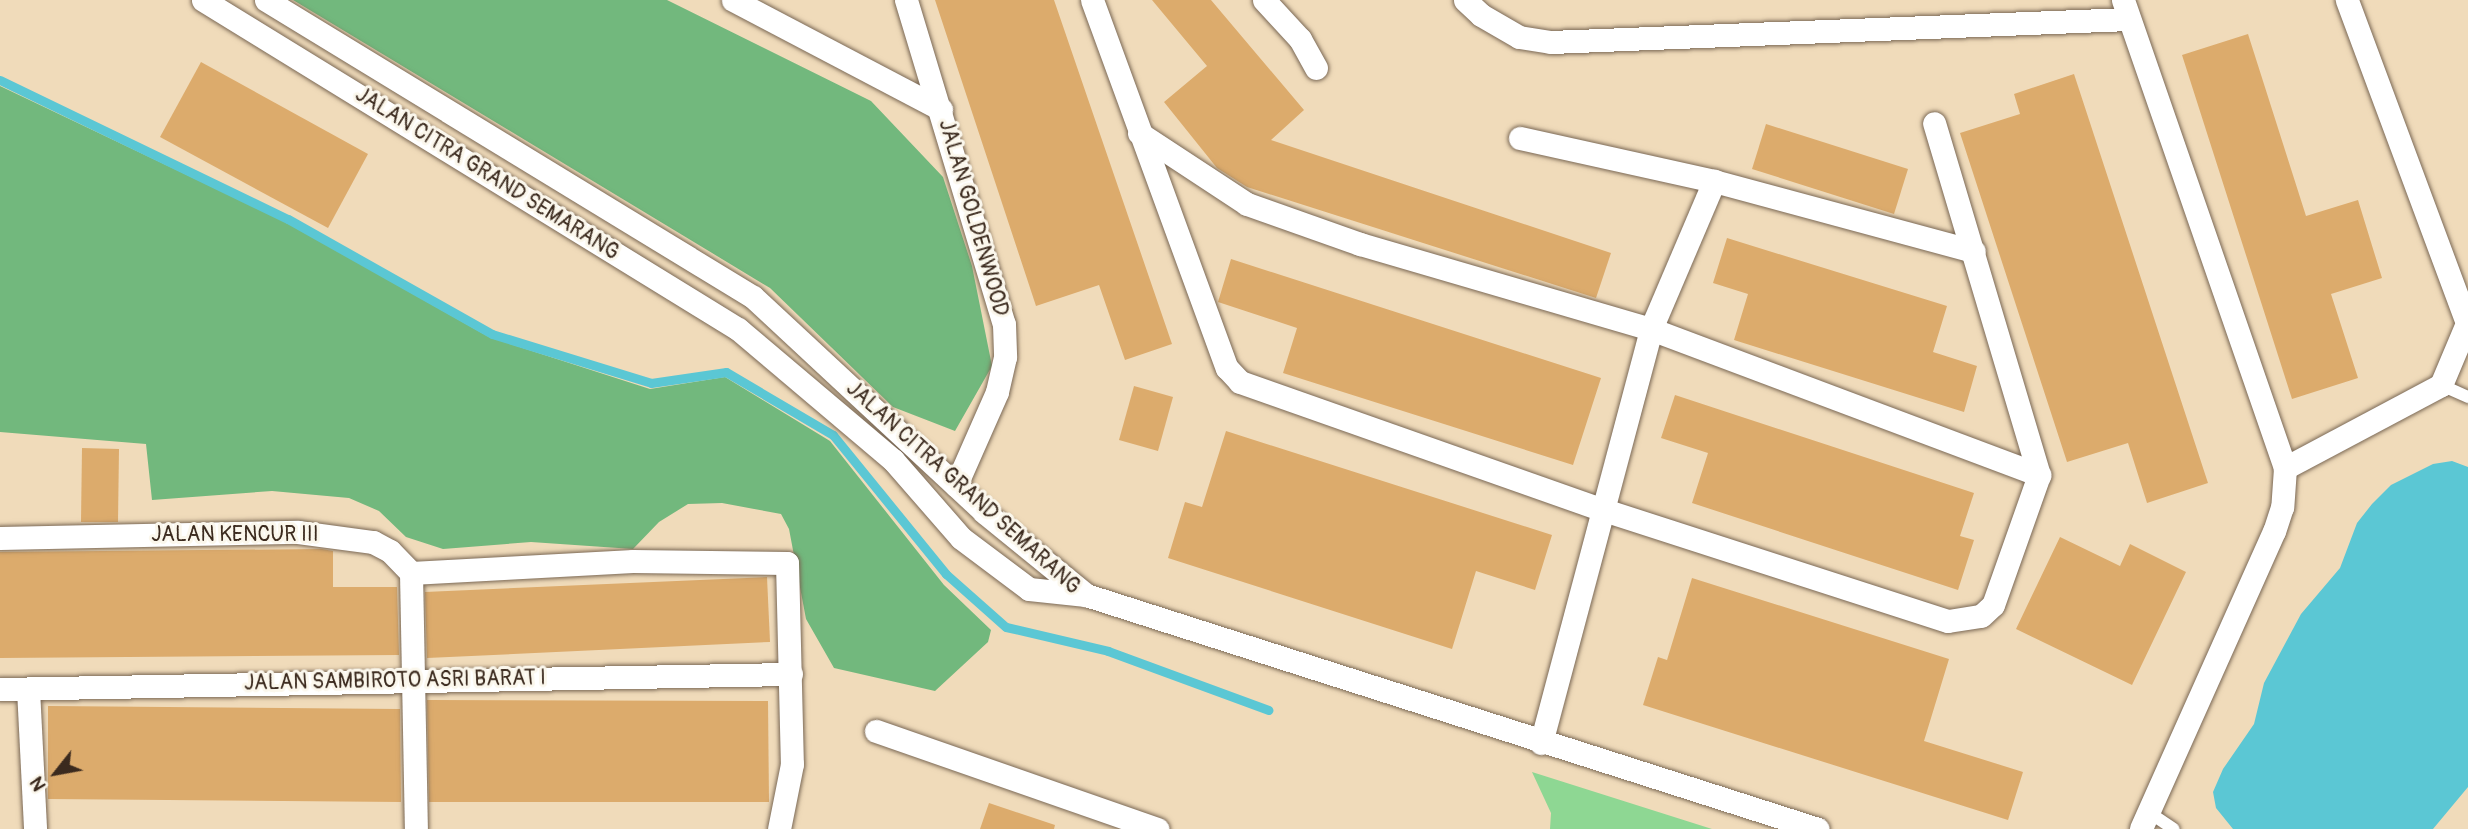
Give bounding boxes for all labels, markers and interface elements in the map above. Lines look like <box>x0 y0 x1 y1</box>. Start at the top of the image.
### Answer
street label: JALAN CITRA GRAND SEMARANG <box>350 82 624 266</box>
street label: JALAN GOLDENWOOD <box>933 117 1013 319</box>
street label: JALAN CITRA GRAND SEMARANG <box>841 376 1085 600</box>
street label: JALAN KENCUR III <box>151 522 319 548</box>
street label: JALAN SAMBIROTO ASRI BARAT I <box>244 666 546 696</box>
north arrow <box>21 738 91 808</box>
text: N <box>24 772 52 796</box>

